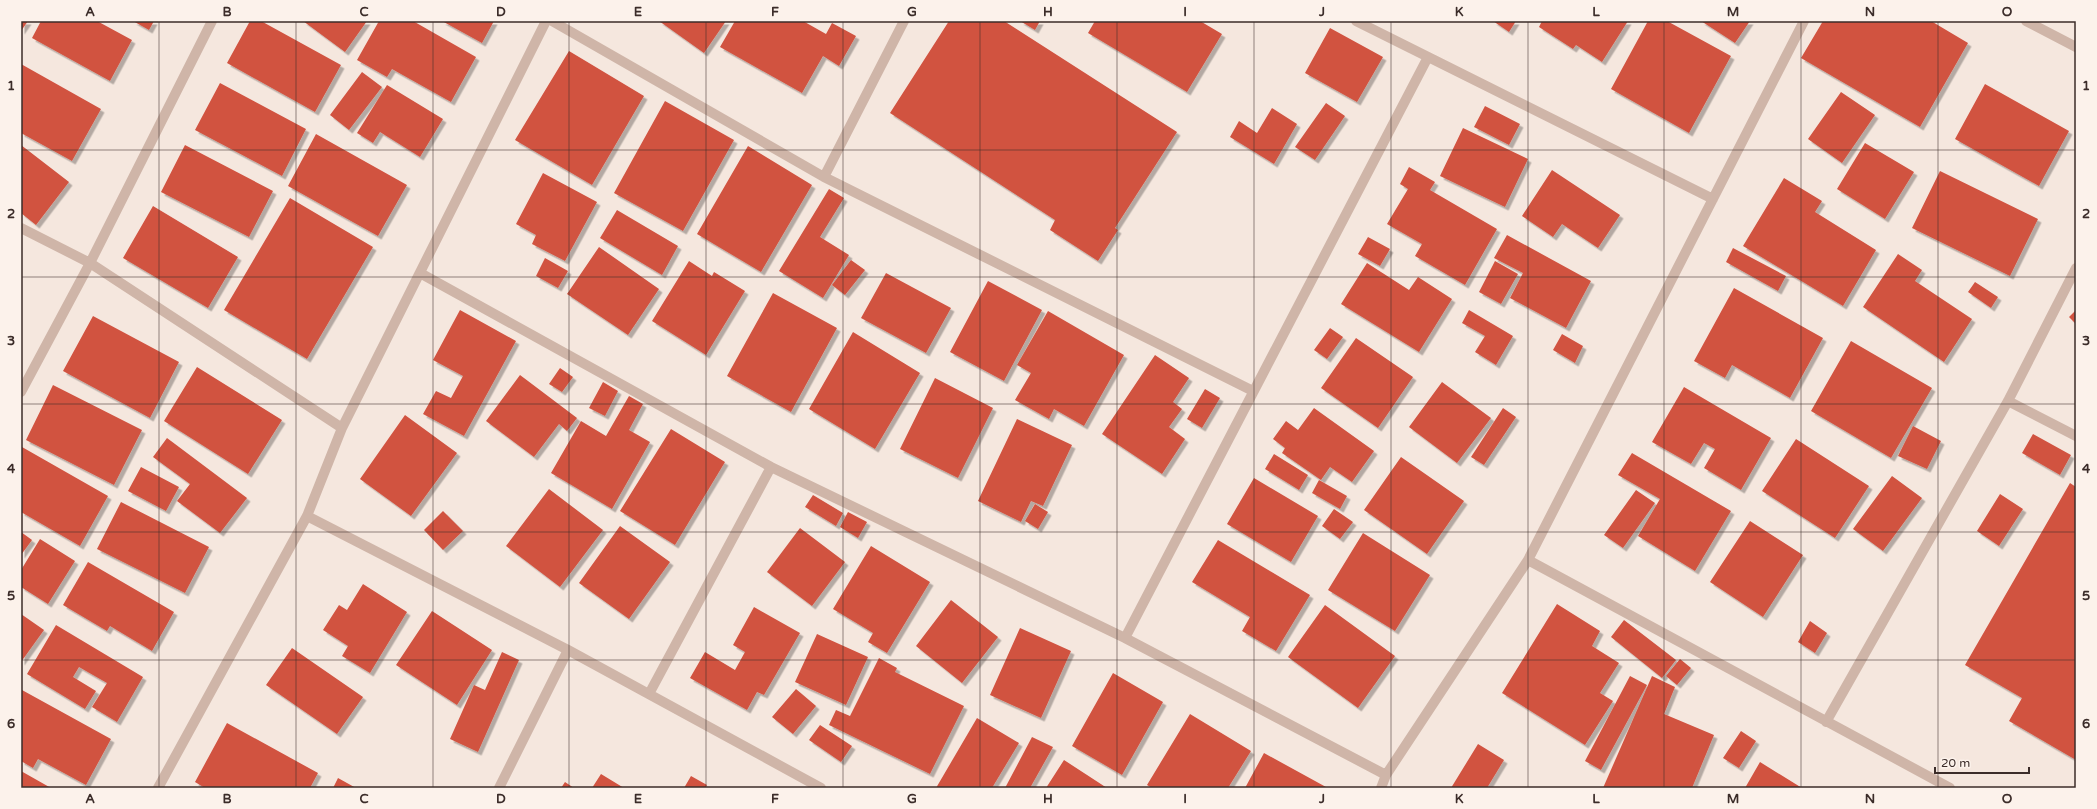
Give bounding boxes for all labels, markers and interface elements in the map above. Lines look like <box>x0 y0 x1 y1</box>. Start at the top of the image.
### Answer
text: A <box>85 4 95 20</box>
text: B <box>222 4 232 20</box>
text: C <box>359 4 369 20</box>
text: D <box>496 4 506 20</box>
text: E <box>634 4 642 20</box>
text: F <box>771 4 779 20</box>
text: G <box>907 4 917 20</box>
text: H <box>1043 4 1053 20</box>
text: I <box>1183 4 1187 20</box>
text: J <box>1318 4 1325 20</box>
text: K <box>1455 4 1464 20</box>
text: L <box>1592 4 1600 20</box>
text: M <box>1727 4 1739 20</box>
text: N <box>1865 4 1875 20</box>
text: O <box>2002 4 2013 20</box>
text: 1 <box>7 78 15 94</box>
text: 1 <box>2082 78 2090 94</box>
text: 2 <box>7 206 15 222</box>
text: 2 <box>2082 206 2090 222</box>
text: 3 <box>7 333 15 349</box>
text: 3 <box>2082 333 2090 349</box>
text: 4 <box>7 461 16 477</box>
text: 4 <box>2082 461 2091 477</box>
text: 5 <box>7 588 15 604</box>
text: 5 <box>2082 588 2090 604</box>
text: 6 <box>7 716 15 732</box>
text: 6 <box>2082 716 2090 732</box>
scale bar <box>1935 749 2029 775</box>
text: 20 m <box>1941 756 1970 770</box>
text: A <box>85 791 95 807</box>
text: B <box>222 791 232 807</box>
text: C <box>359 791 369 807</box>
text: D <box>496 791 506 807</box>
text: E <box>634 791 642 807</box>
text: F <box>771 791 779 807</box>
text: G <box>907 791 917 807</box>
text: H <box>1043 791 1053 807</box>
text: I <box>1183 791 1187 807</box>
text: J <box>1318 791 1325 807</box>
text: K <box>1455 791 1464 807</box>
text: L <box>1592 791 1600 807</box>
text: M <box>1727 791 1739 807</box>
text: N <box>1865 791 1875 807</box>
text: O <box>2002 791 2013 807</box>

